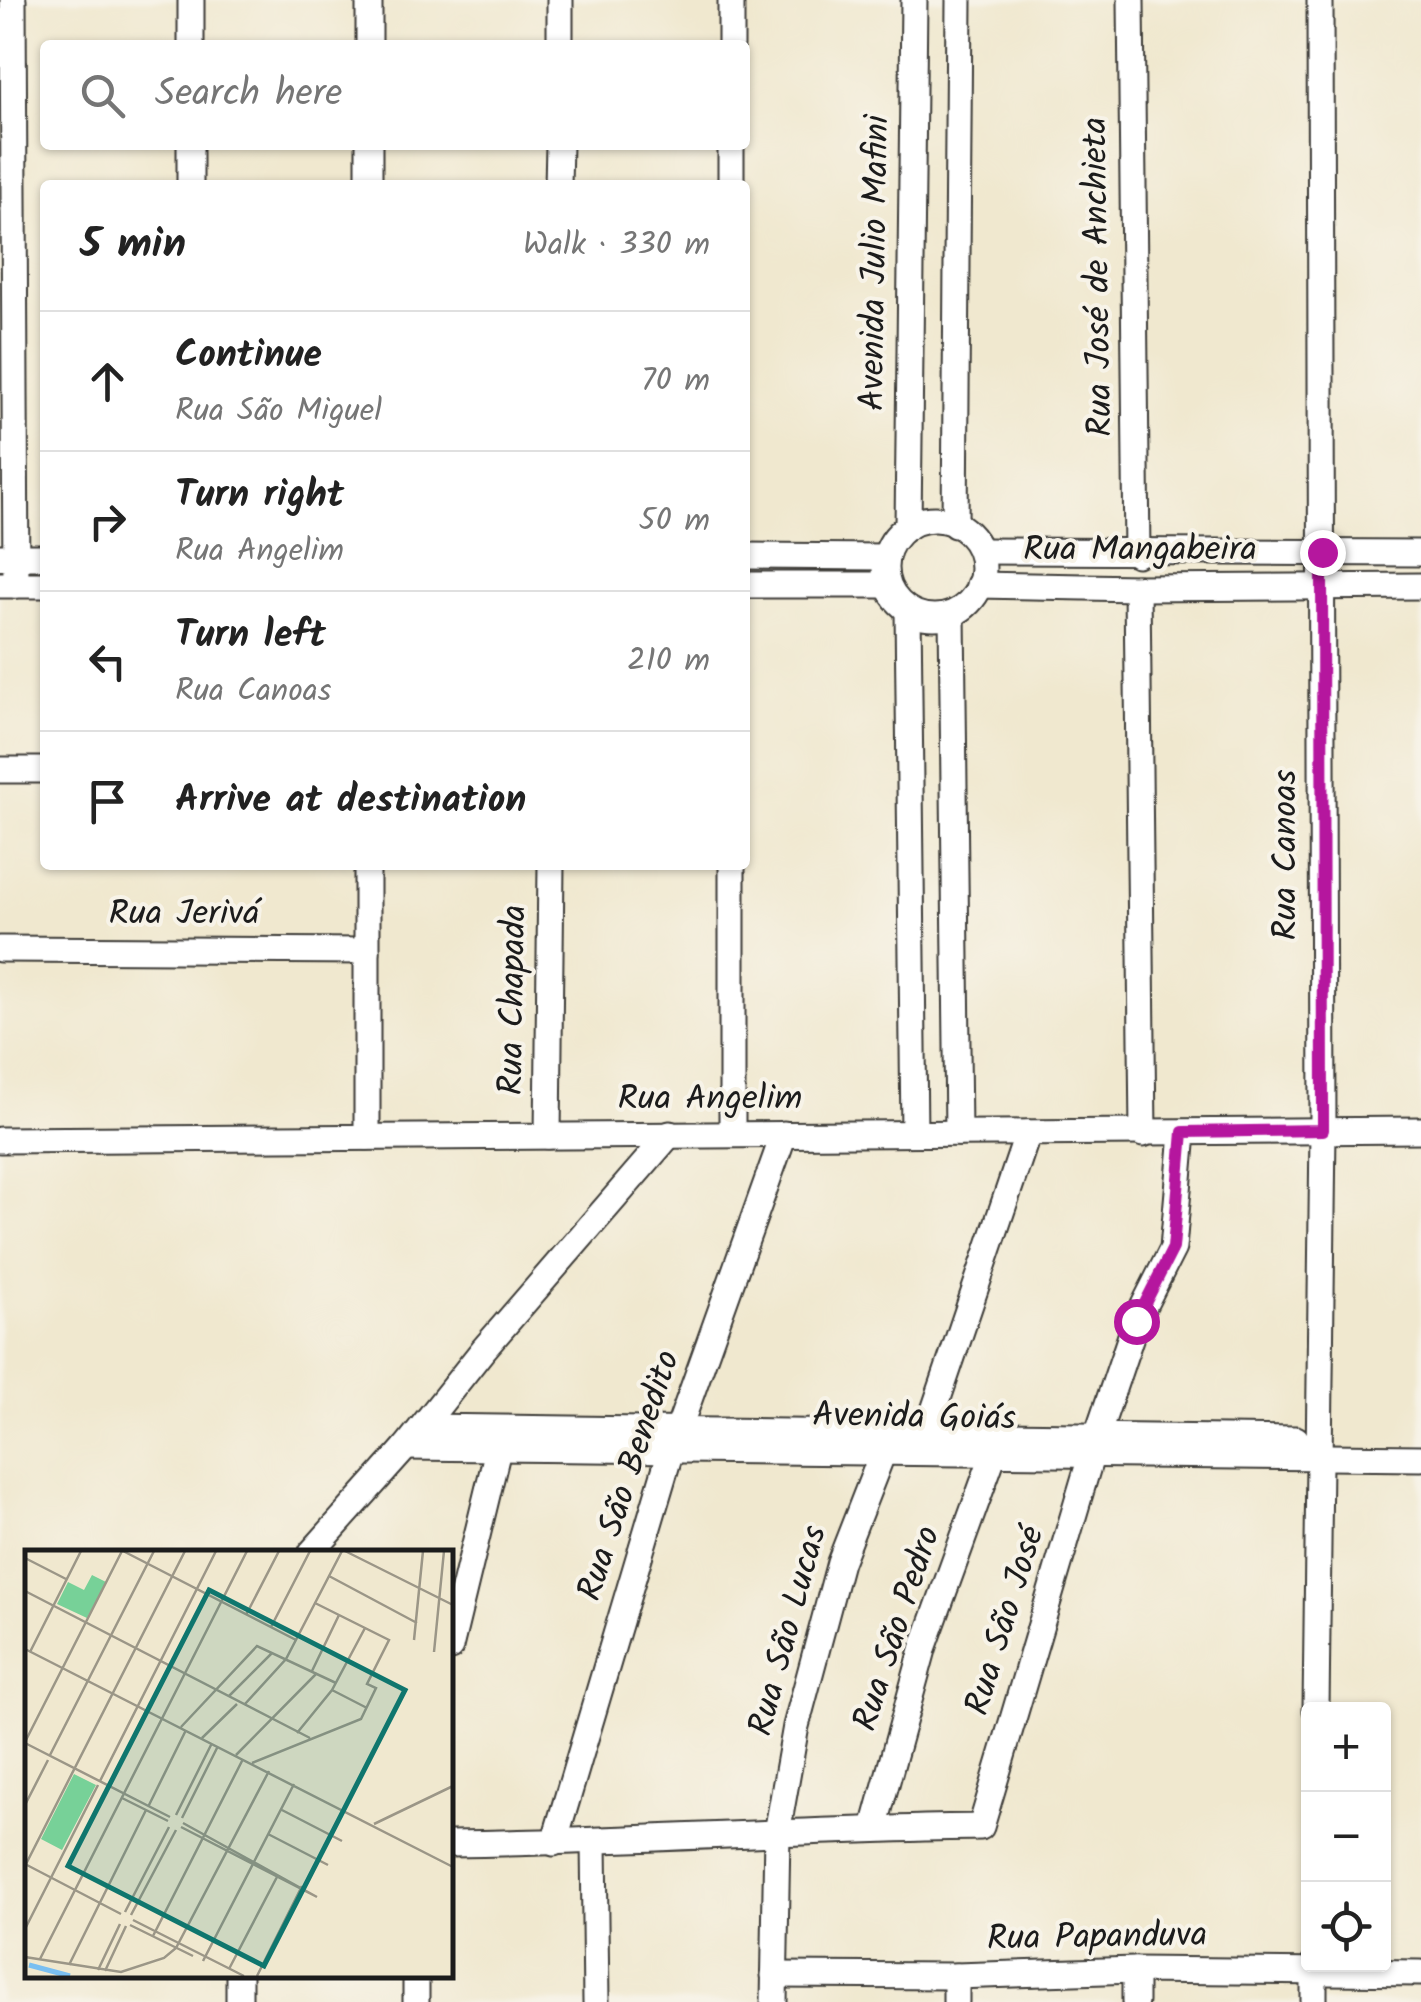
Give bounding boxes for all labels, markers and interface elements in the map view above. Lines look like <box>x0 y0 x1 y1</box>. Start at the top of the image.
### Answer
search box <box>40 40 750 150</box>
text: Search here <box>155 65 342 125</box>
icon: search <box>75 68 130 123</box>
street label: Avenida Julio Mafini <box>845 113 907 412</box>
street label: Rua José de Anchieta <box>1068 117 1130 437</box>
text: 5 min <box>80 212 186 279</box>
text: Walk · 330 m <box>523 220 710 271</box>
text: Continue <box>175 326 322 386</box>
icon: ahead <box>80 354 135 409</box>
text: 70 m <box>641 356 710 407</box>
text: Rua São Miguel <box>175 386 382 437</box>
text: Turn right <box>175 466 344 526</box>
icon: right <box>80 494 135 549</box>
text: 50 m <box>639 496 710 547</box>
street label: Rua Mangabeira <box>1023 523 1257 579</box>
text: Rua Angelim <box>175 526 344 577</box>
route end <box>1300 530 1346 576</box>
text: Turn left <box>175 606 326 666</box>
icon: left <box>80 634 135 689</box>
text: 210 m <box>627 636 710 687</box>
text: Rua Canoas <box>175 666 331 717</box>
street label: Rua Canoas <box>1259 769 1315 940</box>
text: Arrive at destination <box>175 771 526 831</box>
icon: arrive <box>80 774 135 829</box>
street label: Rua Jerivá <box>108 887 263 943</box>
street label: Rua Chapada <box>484 904 544 1096</box>
street label: Rua Angelim <box>618 1072 802 1128</box>
route start <box>1114 1299 1160 1345</box>
street label: Rua São Benedito <box>563 1344 697 1608</box>
street label: Avenida Goiás <box>812 1388 1016 1448</box>
street label: Rua São José <box>951 1518 1062 1723</box>
street label: Rua São Pedro <box>839 1519 957 1739</box>
street label: Rua São Lucas <box>734 1520 844 1742</box>
inset map <box>25 1550 452 1977</box>
map controls <box>1301 1702 1391 1972</box>
button: + <box>1301 1702 1391 1792</box>
button: − <box>1301 1792 1391 1882</box>
button: locate <box>1301 1882 1391 1972</box>
street label: Rua Papanduva <box>986 1908 1208 1968</box>

